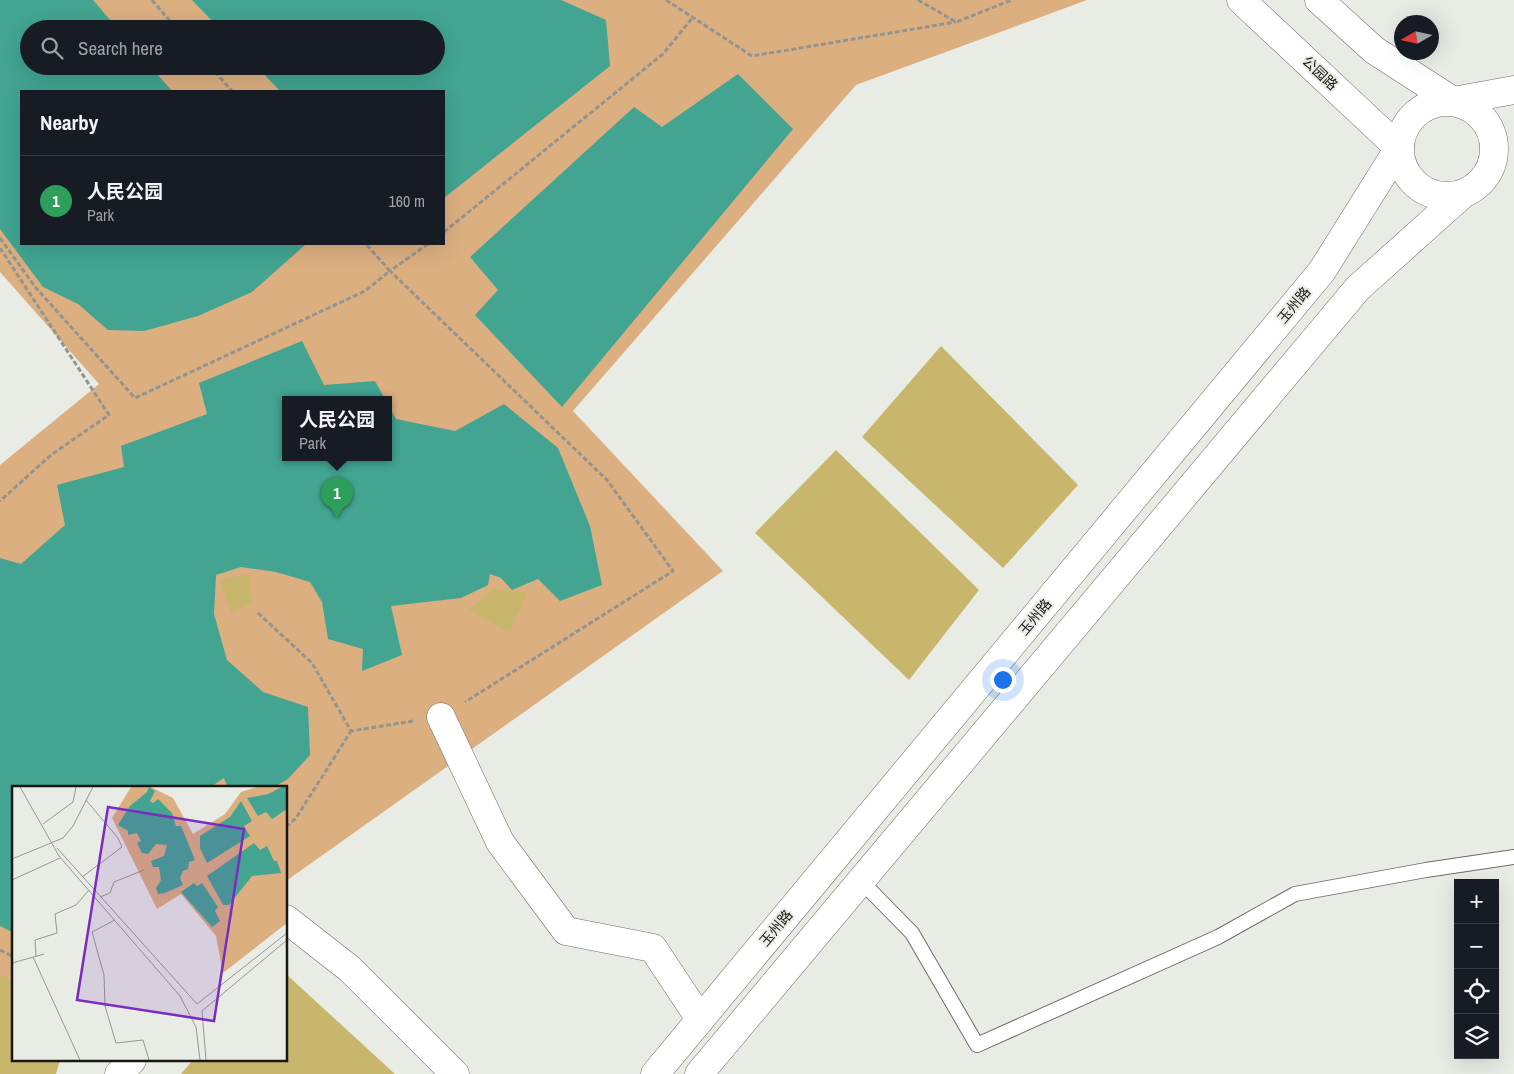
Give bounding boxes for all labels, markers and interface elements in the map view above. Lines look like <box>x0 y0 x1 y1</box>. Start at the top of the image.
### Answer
north arrow <box>1394 15 1439 60</box>
search box <box>20 20 445 75</box>
icon: search <box>38 34 66 62</box>
text: Search here <box>78 35 163 61</box>
street label: 公园路 <box>1299 52 1341 94</box>
text: Nearby <box>40 108 98 137</box>
text: 人民公园 <box>87 178 163 204</box>
text: 1 <box>52 190 60 212</box>
text: 160 m <box>389 190 425 212</box>
text: Park <box>87 204 114 226</box>
street label: 玉州路 <box>1274 283 1314 327</box>
popup <box>282 396 392 461</box>
text: 人民公园 <box>299 406 375 432</box>
text: Park <box>299 432 326 454</box>
pin: 1 <box>321 477 353 518</box>
street label: 玉州路 <box>1015 595 1055 639</box>
your location <box>990 667 1016 693</box>
inset map <box>12 786 288 1062</box>
map controls <box>1454 879 1499 1059</box>
button: + <box>1454 879 1499 924</box>
street label: 玉州路 <box>756 906 796 950</box>
button: − <box>1454 924 1499 969</box>
button: locate <box>1454 969 1499 1014</box>
button: layers <box>1454 1014 1499 1059</box>

